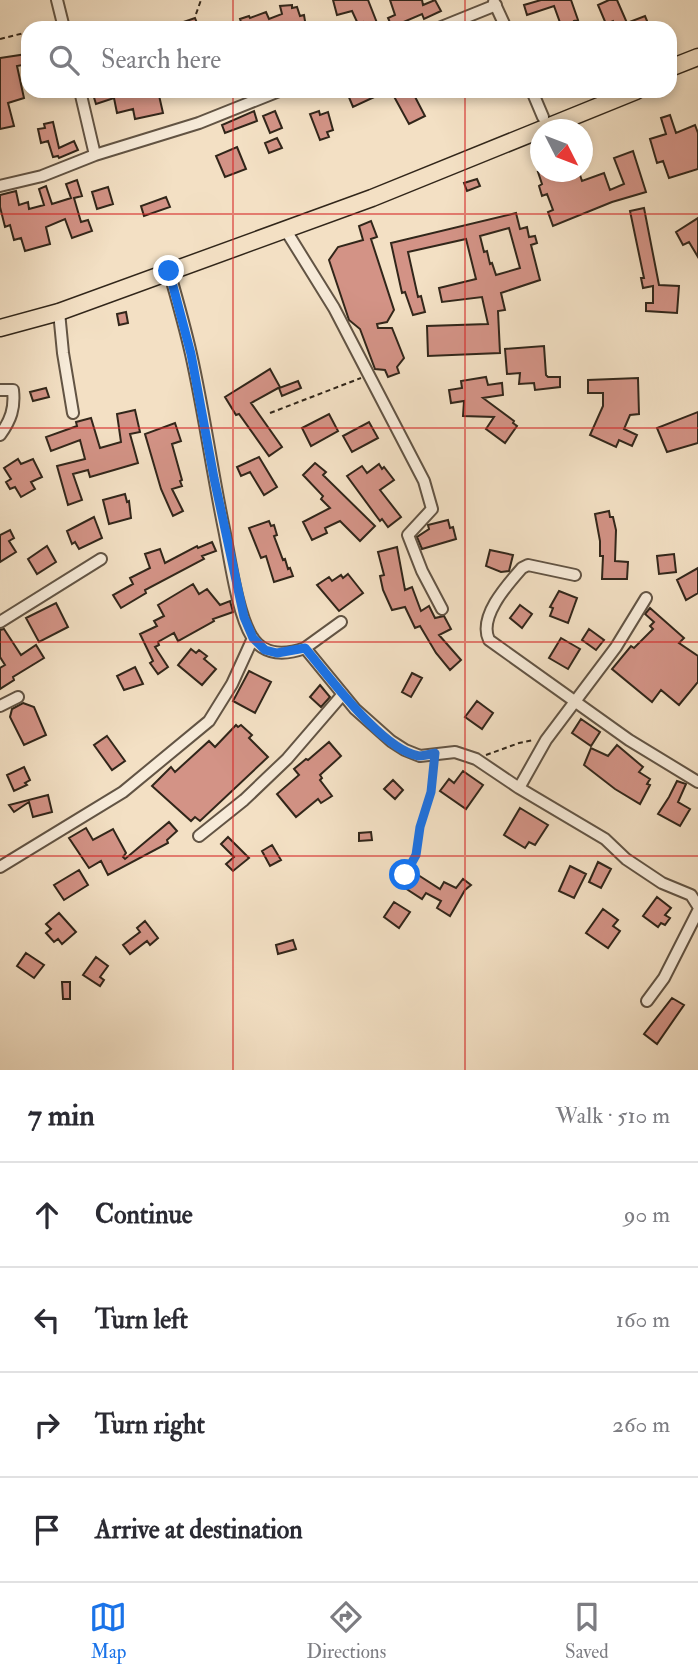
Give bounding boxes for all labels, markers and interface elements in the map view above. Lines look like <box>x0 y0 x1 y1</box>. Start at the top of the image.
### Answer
search box <box>21 21 677 98</box>
icon: search <box>45 41 83 79</box>
text: Search here <box>101 44 221 76</box>
north arrow <box>530 119 593 182</box>
route end <box>153 255 184 286</box>
route start <box>389 859 420 890</box>
text: 7 min <box>28 1097 95 1134</box>
text: Walk · 510 m <box>555 1101 670 1130</box>
icon: ahead <box>28 1196 66 1234</box>
text: Continue <box>95 1199 193 1231</box>
text: 90 m <box>624 1200 670 1229</box>
icon: left <box>28 1301 66 1339</box>
text: Turn left <box>95 1304 188 1336</box>
text: 160 m <box>616 1305 670 1334</box>
icon: right <box>28 1406 66 1444</box>
text: Turn right <box>95 1409 205 1441</box>
text: 260 m <box>612 1410 670 1439</box>
icon: arrive <box>28 1511 66 1549</box>
text: Arrive at destination <box>95 1514 303 1546</box>
tab: Map <box>89 1598 127 1664</box>
tab: Directions <box>306 1598 386 1664</box>
tab: Saved <box>565 1598 609 1664</box>

